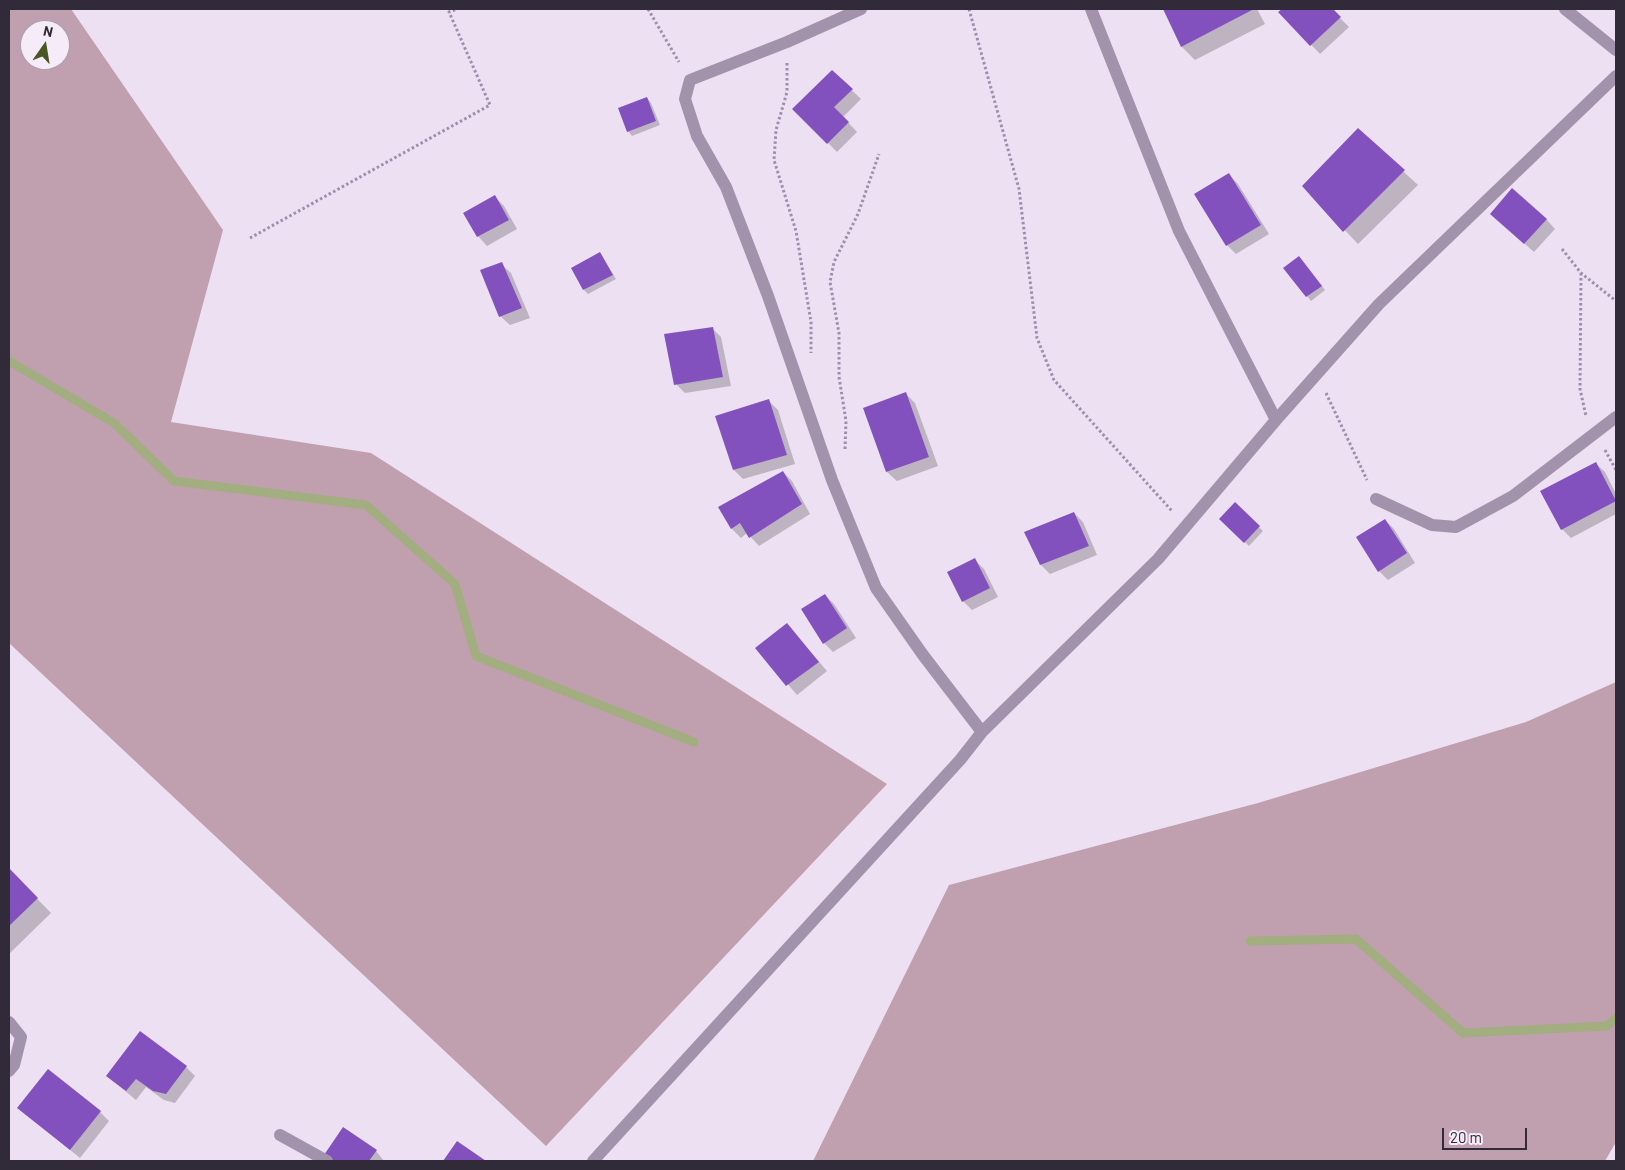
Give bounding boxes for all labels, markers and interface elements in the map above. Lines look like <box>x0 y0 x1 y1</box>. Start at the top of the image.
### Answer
north arrow <box>20 20 70 70</box>
text: N <box>42 22 55 40</box>
scale bar <box>1445 1118 1530 1150</box>
text: 20 m <box>1450 1128 1482 1146</box>

